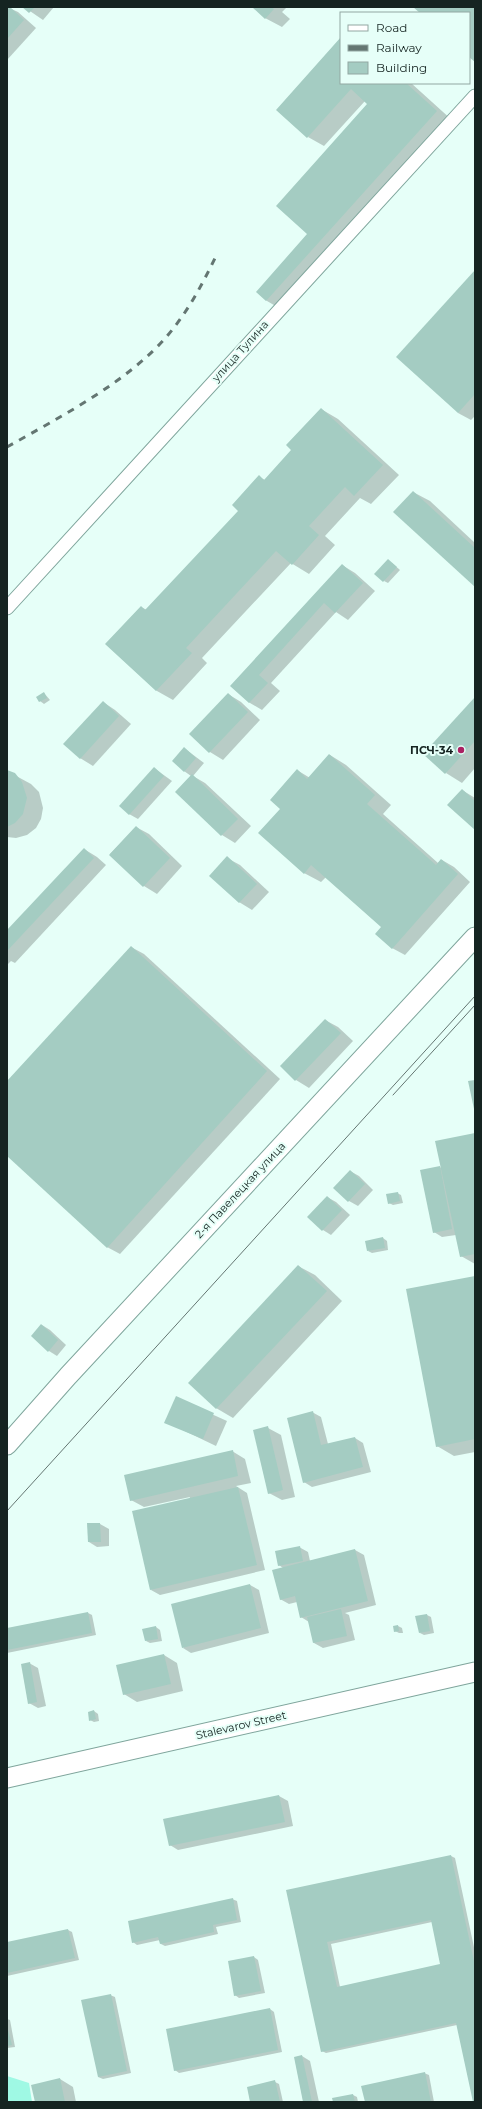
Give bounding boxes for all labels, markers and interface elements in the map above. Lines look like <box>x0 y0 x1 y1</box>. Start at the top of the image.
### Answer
legend <box>340 12 470 84</box>
text: Road <box>376 20 407 35</box>
text: Railway <box>376 40 422 55</box>
text: Building <box>376 60 427 75</box>
street label: улица Тулина <box>208 317 271 385</box>
place label: ПСЧ-34 <box>410 743 453 757</box>
marker: ПСЧ-34 <box>456 745 466 755</box>
street label: 2-я Павелецкая улица <box>192 1139 288 1241</box>
street label: Stalevarov Street <box>194 1708 288 1742</box>

